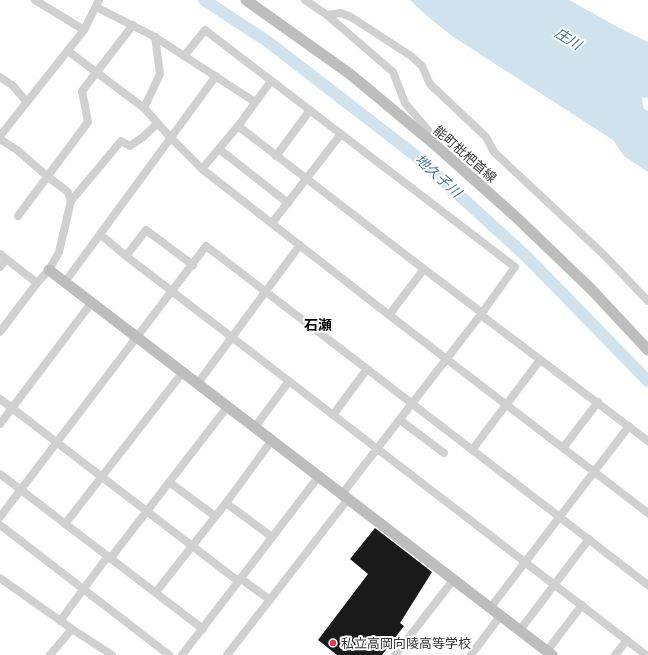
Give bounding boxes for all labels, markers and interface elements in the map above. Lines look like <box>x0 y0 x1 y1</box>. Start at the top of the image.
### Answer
water label: 庄川 <box>552 24 586 55</box>
street label: 能町枇杷首線 <box>431 123 499 185</box>
water label: 地久子川 <box>412 151 466 202</box>
district label: 石瀬 <box>304 317 332 334</box>
place label: 私立高岡向陵高等学校 <box>341 636 471 651</box>
marker: 私立高岡向陵高等学校 <box>328 638 338 648</box>

